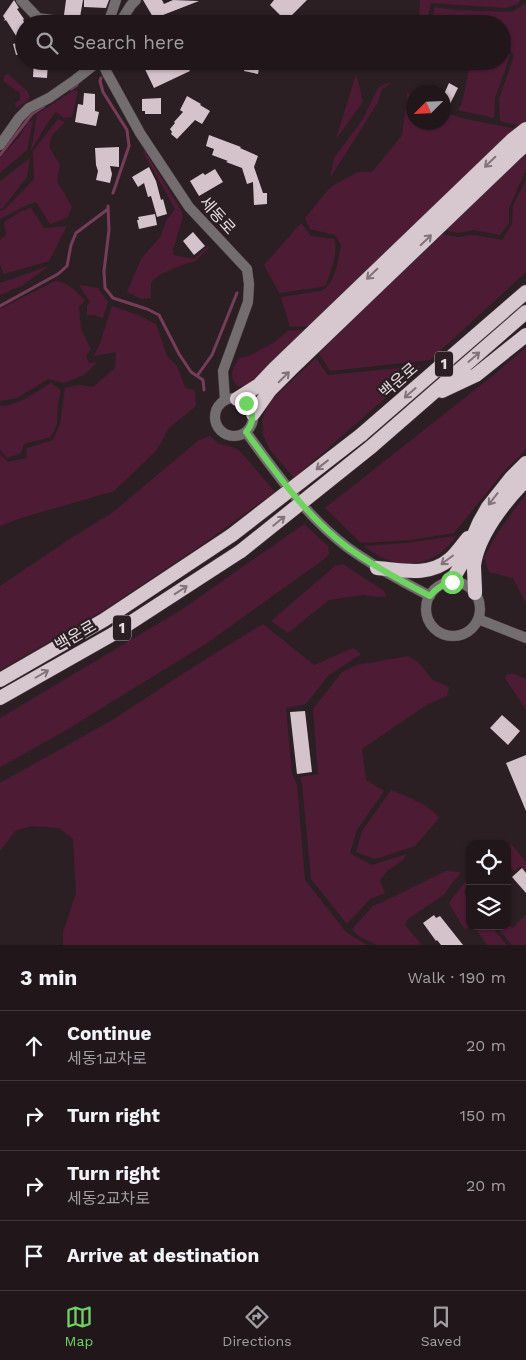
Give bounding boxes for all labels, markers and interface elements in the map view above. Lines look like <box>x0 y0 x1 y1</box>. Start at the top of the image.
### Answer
search box <box>15 15 511 70</box>
icon: search <box>33 29 61 57</box>
text: Search here <box>73 31 184 54</box>
north arrow <box>406 85 451 130</box>
one-way arrow <box>484 156 496 168</box>
street label: 세동로 <box>196 193 240 238</box>
one-way arrow <box>419 234 432 246</box>
one-way arrow <box>366 268 379 280</box>
road number: 1 <box>435 352 453 376</box>
one-way arrow <box>467 352 480 363</box>
street label: 백운로 <box>375 359 421 402</box>
one-way arrow <box>277 371 290 383</box>
one-way arrow <box>403 387 416 399</box>
route end <box>235 392 258 415</box>
one-way arrow <box>316 459 329 470</box>
one-way arrow <box>488 493 499 506</box>
one-way arrow <box>272 515 285 526</box>
one-way arrow <box>441 554 454 565</box>
route start <box>441 571 464 594</box>
one-way arrow <box>174 584 188 594</box>
street label: 백운로 <box>51 616 99 655</box>
road number: 1 <box>113 616 131 640</box>
one-way arrow <box>35 669 50 679</box>
map controls <box>466 840 511 930</box>
button: locate <box>466 840 511 885</box>
button: layers <box>466 885 511 930</box>
text: 3 min <box>20 965 77 990</box>
text: Walk · 190 m <box>408 968 506 987</box>
text: Continue <box>67 1022 151 1045</box>
icon: ahead <box>20 1032 48 1060</box>
text: 20 m <box>466 1036 506 1055</box>
text: 세동1교차로 <box>67 1049 147 1068</box>
icon: right <box>20 1102 48 1130</box>
text: Turn right <box>67 1104 160 1127</box>
text: 150 m <box>460 1106 506 1125</box>
text: Turn right <box>67 1162 160 1185</box>
icon: right <box>20 1172 48 1200</box>
text: 20 m <box>466 1176 506 1195</box>
text: 세동2교차로 <box>67 1189 150 1208</box>
icon: arrive <box>20 1242 48 1270</box>
text: Arrive at destination <box>67 1244 259 1267</box>
tab: Map <box>65 1303 93 1349</box>
tab: Directions <box>222 1303 292 1349</box>
tab: Saved <box>421 1303 461 1349</box>

